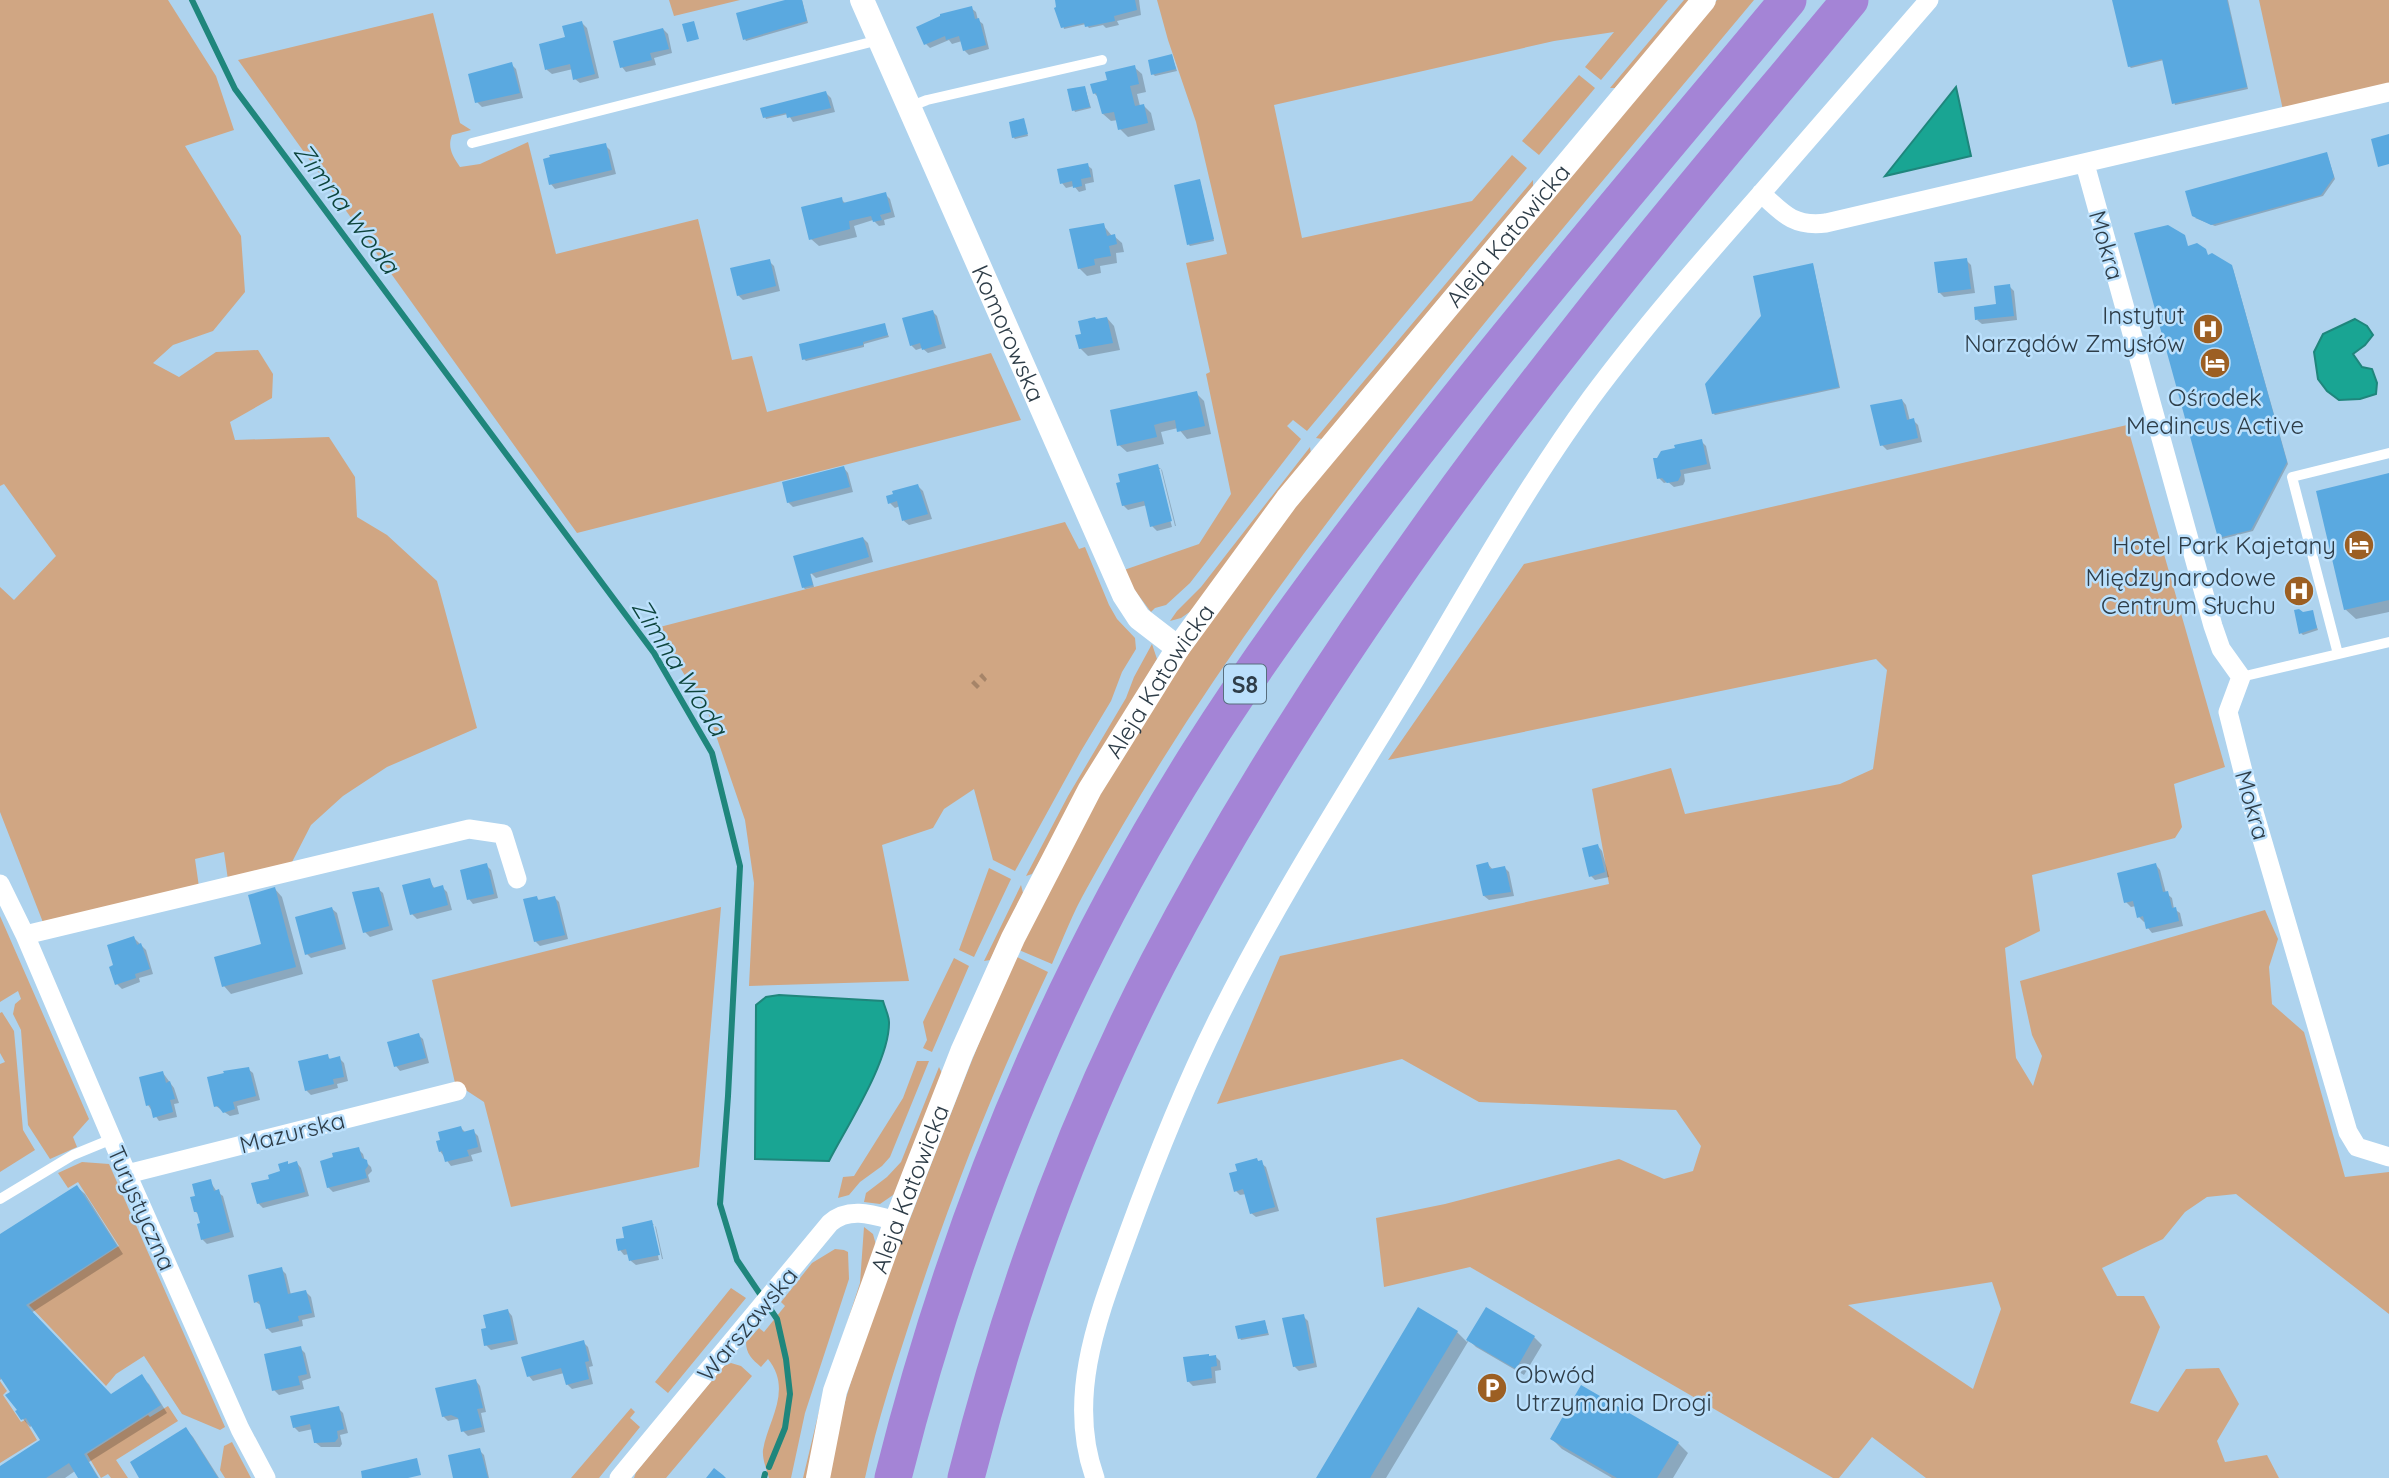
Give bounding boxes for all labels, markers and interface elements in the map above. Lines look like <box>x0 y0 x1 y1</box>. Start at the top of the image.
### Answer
water label: Zimna Woda <box>287 136 408 281</box>
street label: Aleja Katowicka <box>1439 157 1576 313</box>
street label: Mokra <box>2083 207 2131 283</box>
street label: Komorowska <box>965 260 1052 406</box>
place label: Instytut Narządów Zmysłów <box>1964 300 2185 358</box>
hospital icon: Instytut Narządów Zmysłów <box>2191 312 2225 346</box>
hotel icon: Ośrodek Medincus Active <box>2198 346 2232 380</box>
place label: Ośrodek Medincus Active <box>2126 382 2304 440</box>
hotel icon: Hotel Park Kajetany <box>2342 528 2376 562</box>
place label: Hotel Park Kajetany <box>2112 530 2336 560</box>
place label: Międzynarodowe Centrum Słuchu <box>2086 562 2276 620</box>
hospital icon: Międzynarodowe Centrum Słuchu <box>2282 574 2316 608</box>
water label: Zimna Woda <box>625 592 736 743</box>
street label: Aleja Katowicka <box>1098 598 1221 763</box>
road number: S8 <box>1224 664 1266 704</box>
street label: Mokra <box>2229 767 2277 843</box>
street label: Aleja Katowicka <box>864 1100 955 1277</box>
street label: Mazurska <box>236 1104 348 1160</box>
street label: Turystyczna <box>101 1141 183 1275</box>
street label: Warszawska <box>690 1261 804 1387</box>
place label: Obwód Utrzymania Drogi <box>1515 1359 1712 1417</box>
parking icon: Obwód Utrzymania Drogi <box>1475 1371 1509 1405</box>

